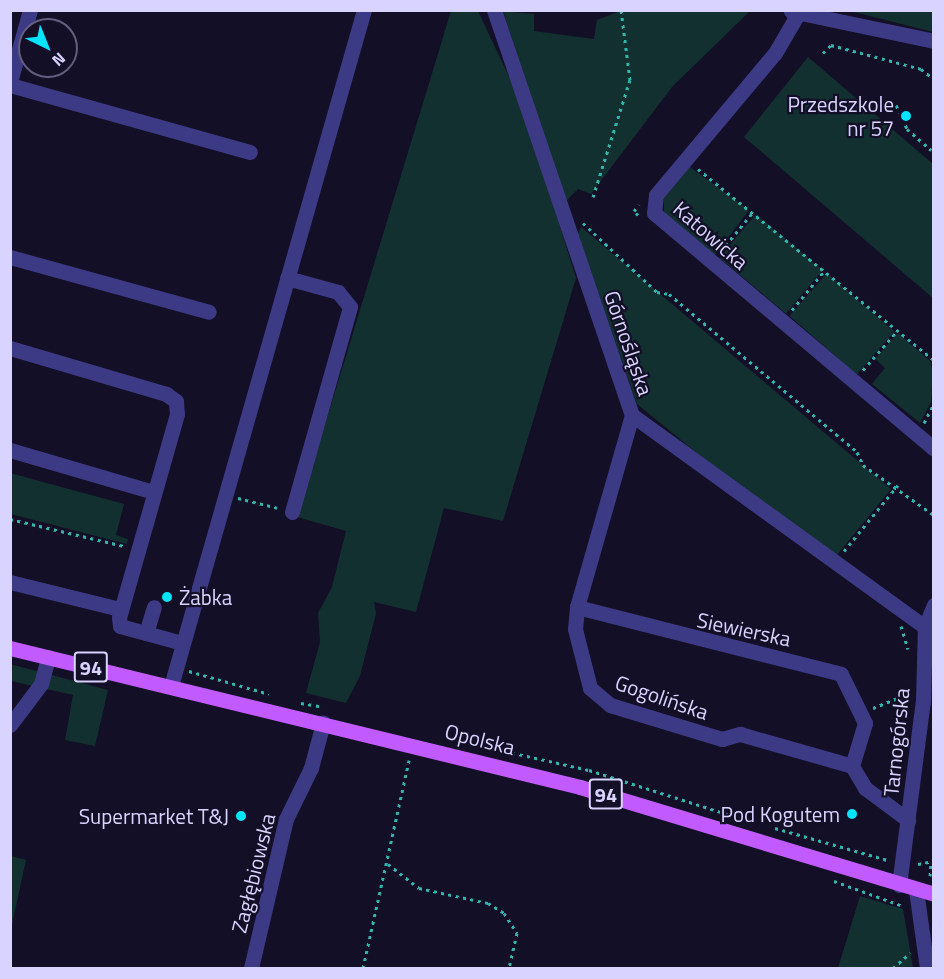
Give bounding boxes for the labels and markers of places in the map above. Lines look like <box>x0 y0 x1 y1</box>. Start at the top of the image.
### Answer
place label: Przedszkole nr 57 <box>787 91 894 141</box>
marker: Przedszkole nr 57 <box>899 109 913 123</box>
place label: Żabka <box>179 584 232 610</box>
marker: Żabka <box>160 590 174 604</box>
place label: Pod Kogutem <box>721 801 840 827</box>
place label: Supermarket T&J <box>79 803 229 829</box>
marker: Pod Kogutem <box>845 807 859 821</box>
marker: Supermarket T&J <box>234 809 248 823</box>

